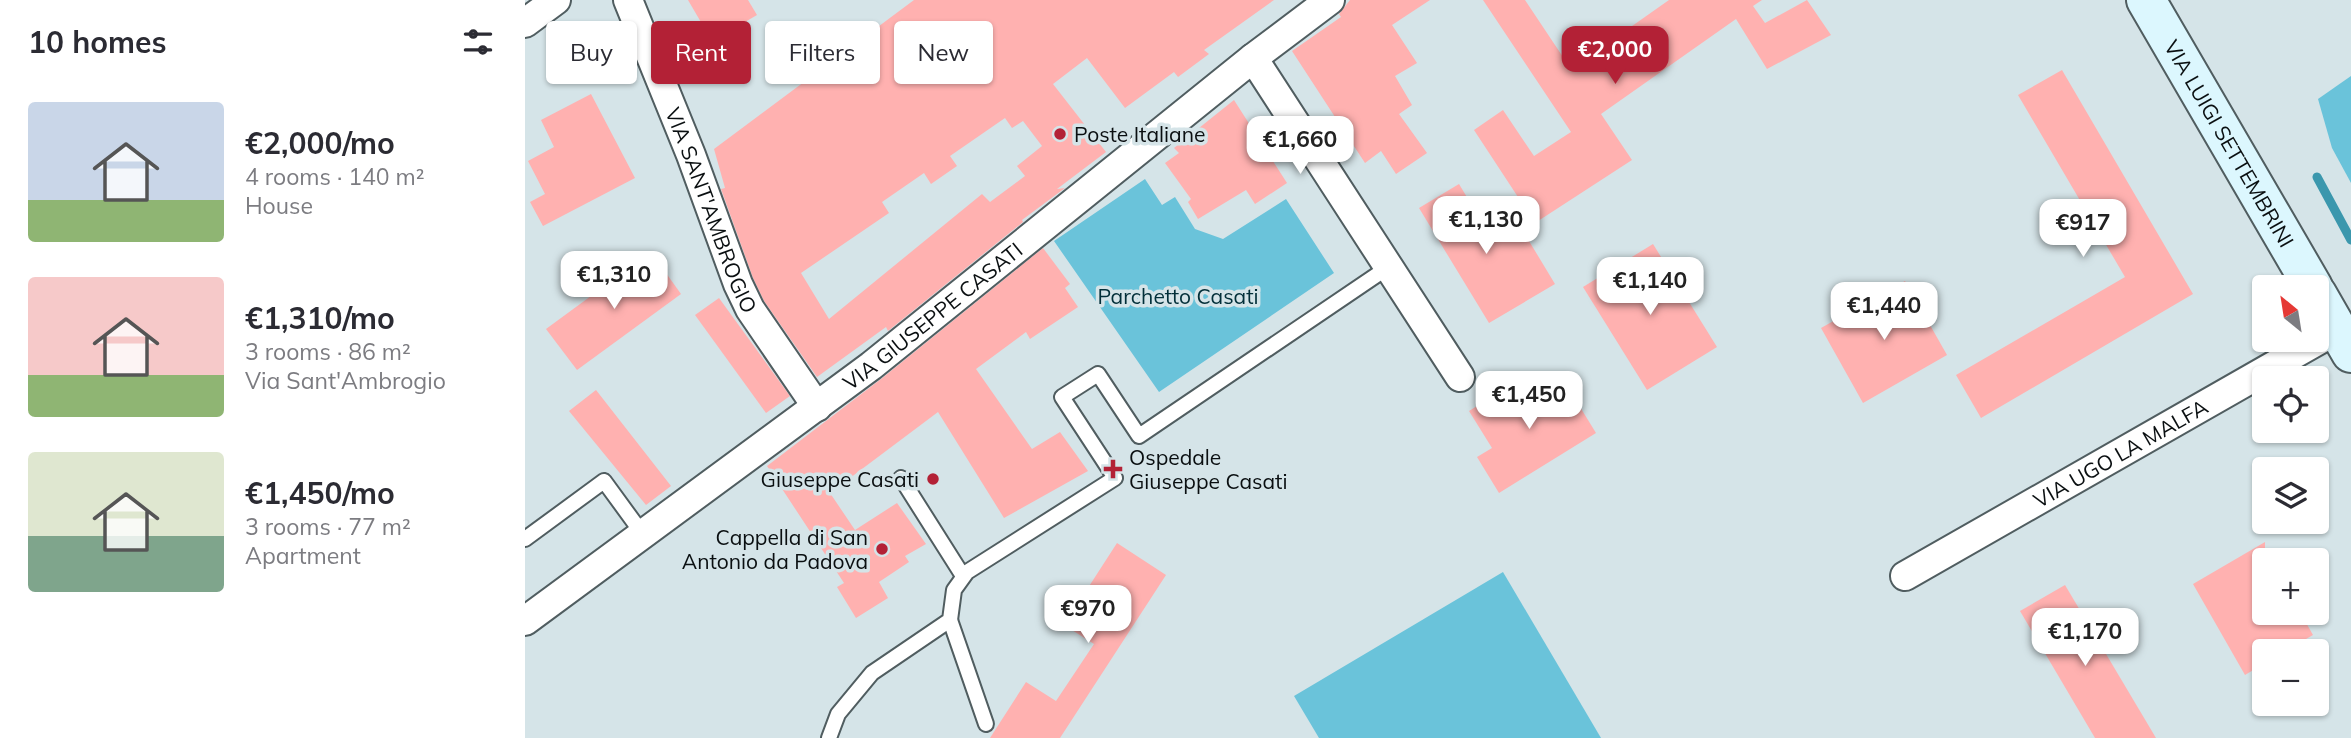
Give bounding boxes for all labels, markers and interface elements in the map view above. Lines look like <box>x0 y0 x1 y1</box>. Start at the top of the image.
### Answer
chip: Buy <box>546 21 637 84</box>
chip: Rent <box>651 21 751 84</box>
chip: Filters <box>765 21 880 84</box>
chip: New <box>894 21 993 84</box>
text: 10 homes <box>28 23 167 61</box>
icon: filters <box>459 23 497 61</box>
pin: €2,000 <box>1558 27 1672 86</box>
text: €2,000 <box>1578 34 1652 63</box>
street label: VIA LUIGI SETTEMBRINI <box>2159 35 2300 252</box>
street label: VIA SANT'AMBROGIO <box>660 103 763 317</box>
pin: €1,660 <box>1243 116 1357 176</box>
place label: Poste Italiane <box>1074 121 1205 147</box>
text: €2,000/mo <box>245 124 395 162</box>
text: €1,660 <box>1263 124 1337 153</box>
marker: Poste Italiane <box>1052 126 1068 142</box>
icon: home <box>84 130 168 214</box>
text: 4 rooms · 140 m² <box>245 162 425 191</box>
text: House <box>245 191 313 220</box>
pin: €1,130 <box>1429 196 1543 256</box>
pin: €917 <box>2042 200 2124 259</box>
text: €1,130 <box>1449 204 1523 233</box>
text: €917 <box>2055 207 2111 236</box>
street label: VIA GIUSEPPE CASATI <box>838 236 1027 395</box>
pin: €1,310 <box>557 252 671 311</box>
pin: €1,140 <box>1593 258 1707 317</box>
text: €1,310 <box>577 259 651 288</box>
text: €1,140 <box>1613 265 1687 294</box>
north arrow <box>2252 275 2329 352</box>
map controls <box>2252 275 2329 716</box>
pin: €1,440 <box>1827 282 1941 342</box>
park label: Parchetto Casati <box>1097 283 1259 309</box>
text: €1,440 <box>1847 290 1921 319</box>
text: €1,310/mo <box>245 299 395 337</box>
icon: home <box>84 305 168 389</box>
text: 3 rooms · 86 m² <box>245 337 411 366</box>
text: Via Sant'Ambrogio <box>245 366 446 395</box>
button: locate <box>2252 366 2329 443</box>
pin: €1,450 <box>1472 372 1586 431</box>
text: €1,450 <box>1492 379 1566 408</box>
street label: VIA UGO LA MALFA <box>2029 393 2213 513</box>
place label: Ospedale Giuseppe Casati <box>1129 444 1287 494</box>
button: layers <box>2252 457 2329 534</box>
marker: Ospedale Giuseppe Casati <box>1103 459 1123 479</box>
place label: Giuseppe Casati <box>761 466 919 492</box>
marker: Giuseppe Casati <box>925 471 941 487</box>
text: €1,450/mo <box>245 474 395 512</box>
icon: home <box>84 480 168 564</box>
text: 3 rooms · 77 m² <box>245 512 411 541</box>
place label: Cappella di San Antonio da Padova <box>682 524 868 574</box>
text: Apartment <box>245 541 361 570</box>
marker: Cappella di San Antonio da Padova <box>874 541 890 557</box>
button: + <box>2252 548 2329 625</box>
pin: €970 <box>1047 586 1129 645</box>
text: €970 <box>1060 593 1116 622</box>
pin: €1,170 <box>2028 608 2142 668</box>
text: €1,170 <box>2048 616 2122 645</box>
button: − <box>2252 639 2329 716</box>

